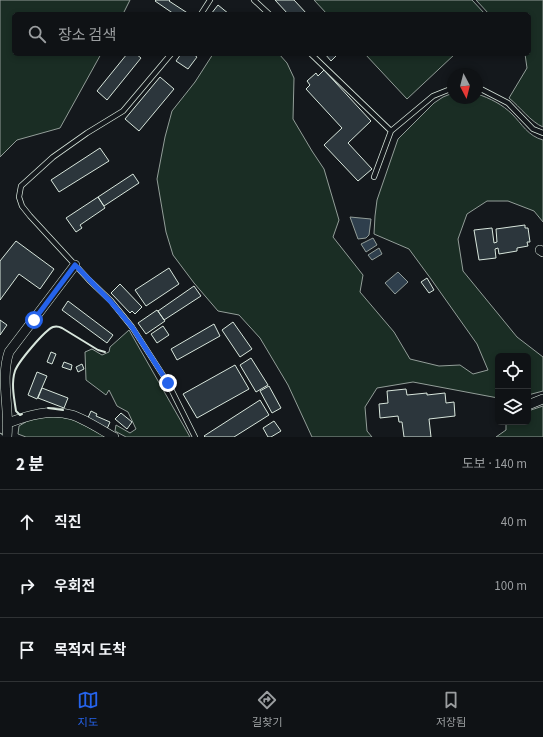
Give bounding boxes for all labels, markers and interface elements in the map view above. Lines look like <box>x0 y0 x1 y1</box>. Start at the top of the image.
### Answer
search box <box>12 12 531 56</box>
icon: search <box>26 23 48 45</box>
text: 장소 검색 <box>58 25 116 46</box>
north arrow <box>447 68 483 104</box>
route start <box>25 311 43 329</box>
map controls <box>495 353 531 425</box>
button: locate <box>495 353 531 389</box>
route end <box>159 374 177 392</box>
button: layers <box>495 389 531 425</box>
text: 2 분 <box>16 453 44 477</box>
text: 도보 · 140 m <box>462 455 527 473</box>
icon: ahead <box>16 511 38 533</box>
text: 직진 <box>54 512 82 533</box>
text: 40 m <box>501 513 527 531</box>
icon: right <box>16 575 38 597</box>
text: 우회전 <box>54 576 95 597</box>
text: 100 m <box>494 577 527 595</box>
icon: arrive <box>16 639 38 661</box>
text: 목적지 도착 <box>54 640 126 661</box>
tab: 지도 <box>77 689 99 730</box>
tab: 길찾기 <box>252 689 282 730</box>
tab: 저장됨 <box>436 689 466 730</box>

